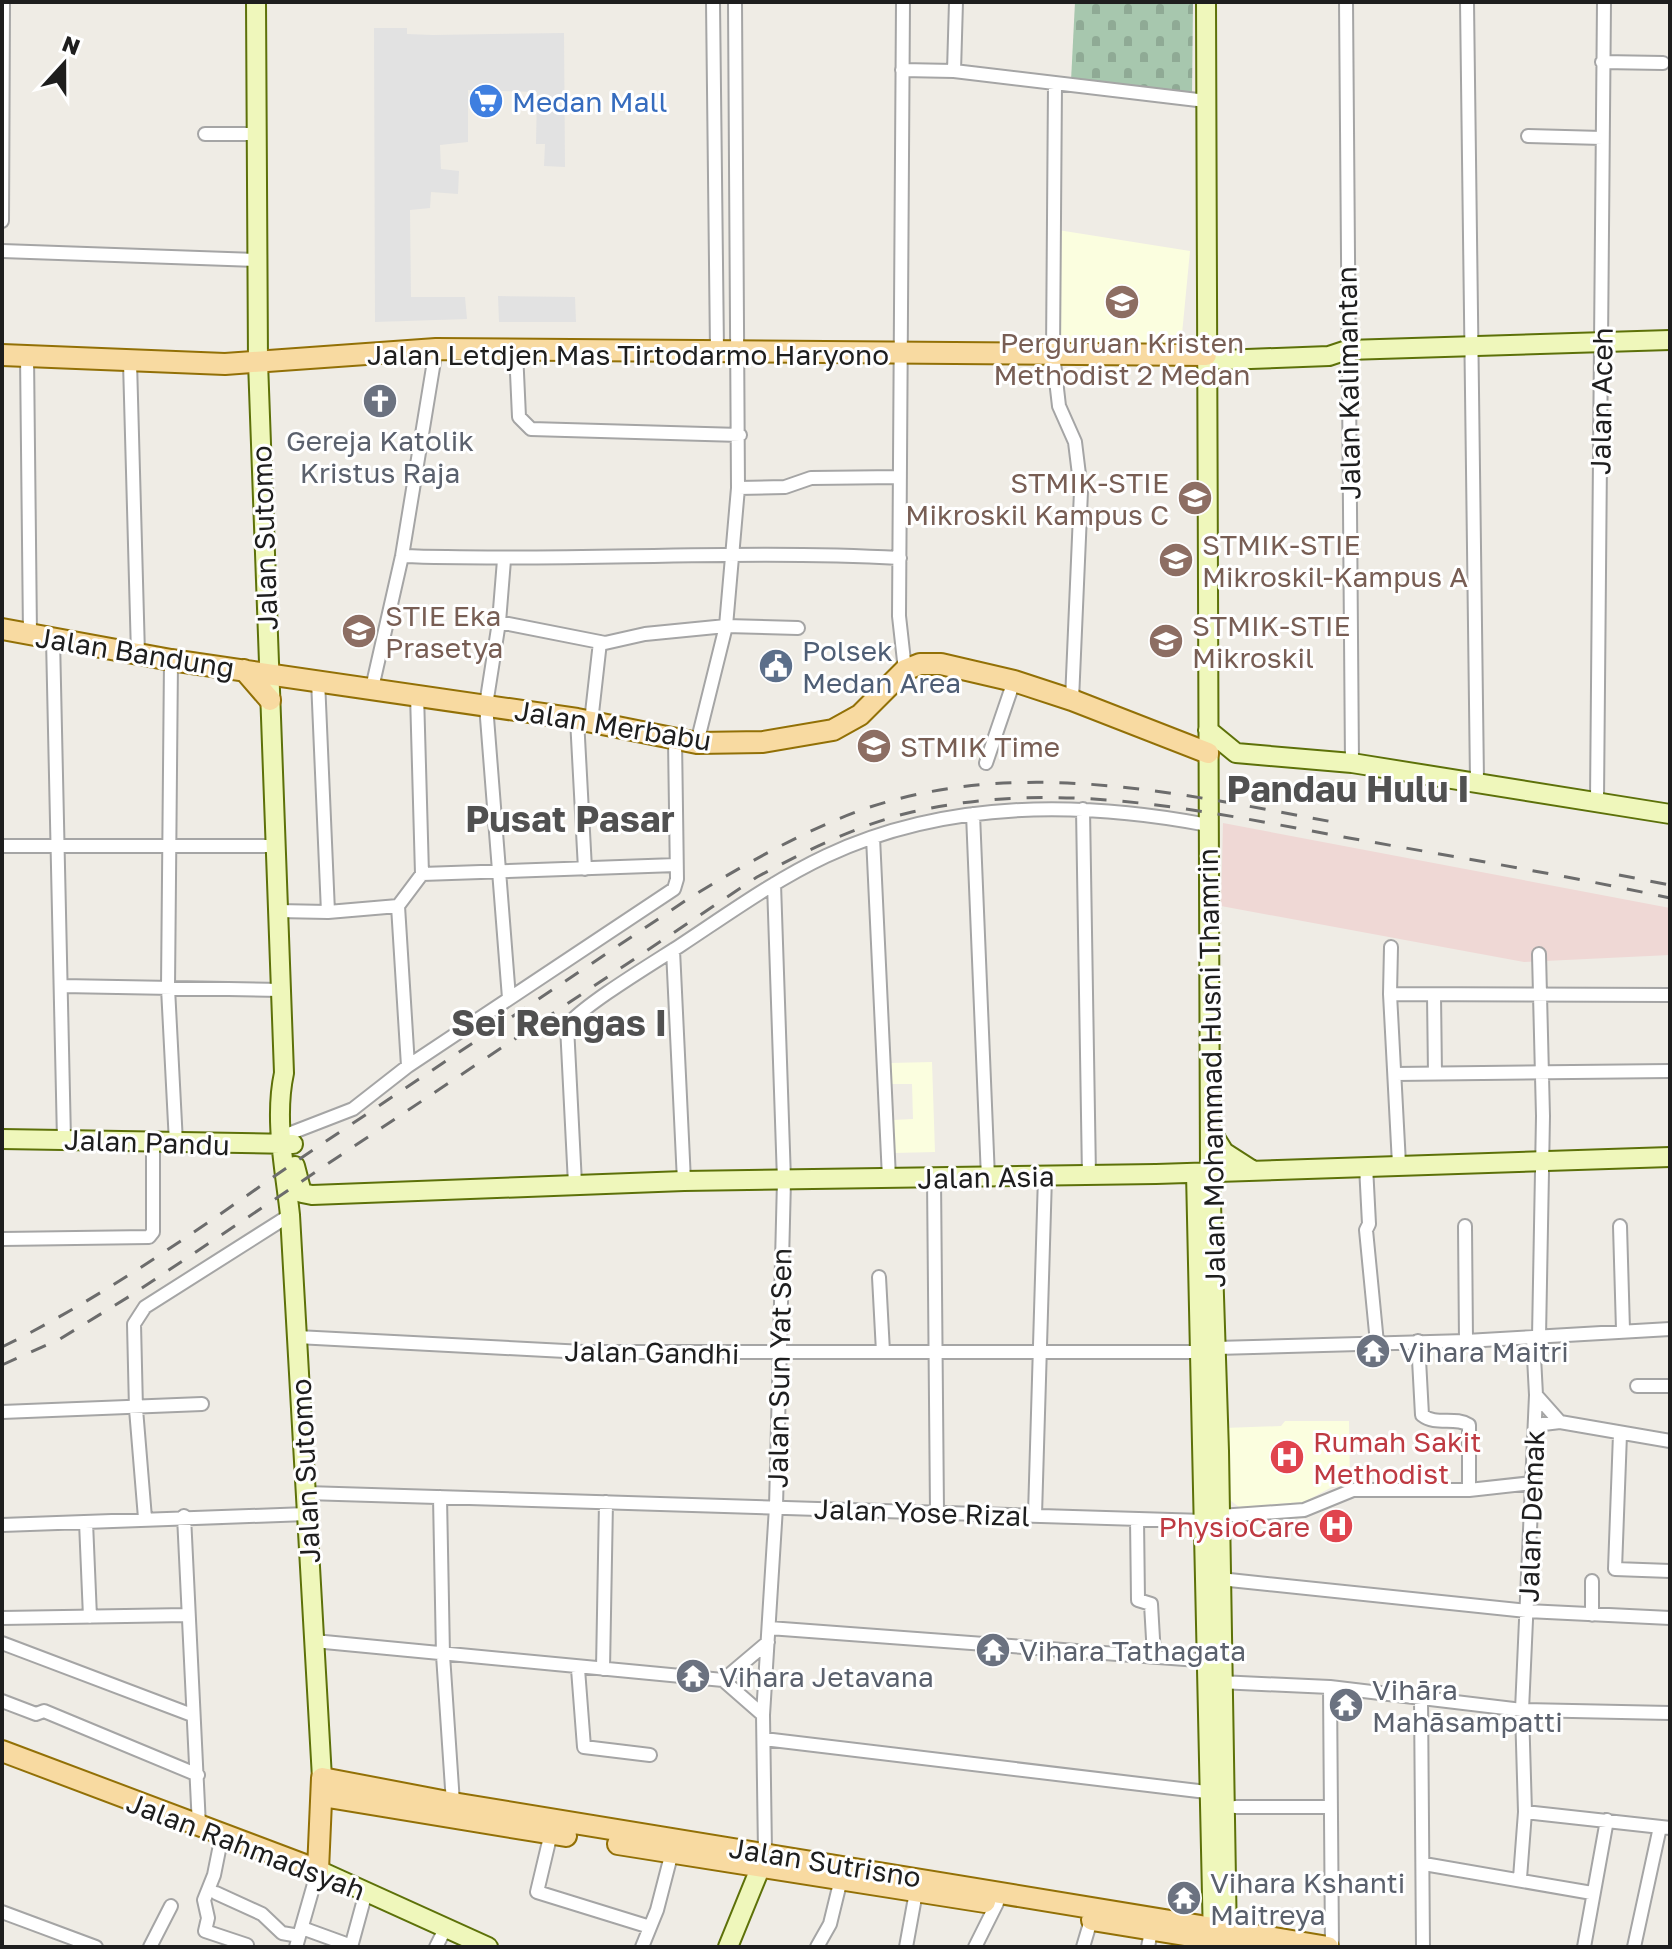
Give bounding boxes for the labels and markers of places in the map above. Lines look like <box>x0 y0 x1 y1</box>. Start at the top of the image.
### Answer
supermarket icon: Medan Mall <box>467 82 505 120</box>
place label: Medan Mall <box>512 85 667 118</box>
school or university icon: Perguruan Kristen Methodist 2 Medan <box>1103 283 1141 321</box>
place label: Perguruan Kristen Methodist 2 Medan <box>993 326 1251 391</box>
church icon: Gereja Katolik Kristus Raja <box>361 382 399 420</box>
place label: Gereja Katolik Kristus Raja <box>286 424 474 489</box>
place label: STMIK-STIE Mikroskil Kampus C <box>905 466 1169 531</box>
school or university icon: STMIK-STIE Mikroskil Kampus C <box>1176 479 1214 517</box>
place label: STMIK-STIE Mikroskil-Kampus A <box>1202 528 1468 593</box>
school or university icon: STMIK-STIE Mikroskil-Kampus A <box>1157 541 1195 579</box>
place label: STIE Eka Prasetya <box>385 599 503 664</box>
place label: STMIK-STIE Mikroskil <box>1192 609 1351 674</box>
school or university icon: STIE Eka Prasetya <box>340 612 378 650</box>
school or university icon: STMIK-STIE Mikroskil <box>1147 622 1185 660</box>
place label: Polsek Medan Area <box>802 634 961 699</box>
public building icon: Polsek Medan Area <box>757 647 795 685</box>
school or university icon: STMIK Time <box>855 727 893 765</box>
place label: STMIK Time <box>900 730 1060 763</box>
temple icon: Vihara Maitri <box>1354 1332 1392 1370</box>
place label: Vihara Maitri <box>1399 1335 1569 1368</box>
place label: Rumah Sakit Methodist <box>1313 1425 1482 1490</box>
hospital icon: Rumah Sakit Methodist <box>1268 1438 1306 1476</box>
hospital icon: PhysioCare <box>1317 1507 1355 1545</box>
place label: PhysioCare <box>1158 1510 1310 1543</box>
temple icon: Vihara Tathagata <box>974 1631 1012 1669</box>
place label: Vihara Tathagata <box>1019 1634 1246 1667</box>
temple icon: Vihara Jetavana <box>674 1657 712 1695</box>
place label: Vihara Jetavana <box>719 1660 934 1693</box>
place label: Vihāra Mahāsampatti <box>1372 1673 1563 1738</box>
temple icon: Vihāra Mahāsampatti <box>1327 1686 1365 1724</box>
place label: Vihara Kshanti Maitreya <box>1210 1866 1405 1931</box>
temple icon: Vihara Kshanti Maitreya <box>1165 1879 1203 1917</box>

